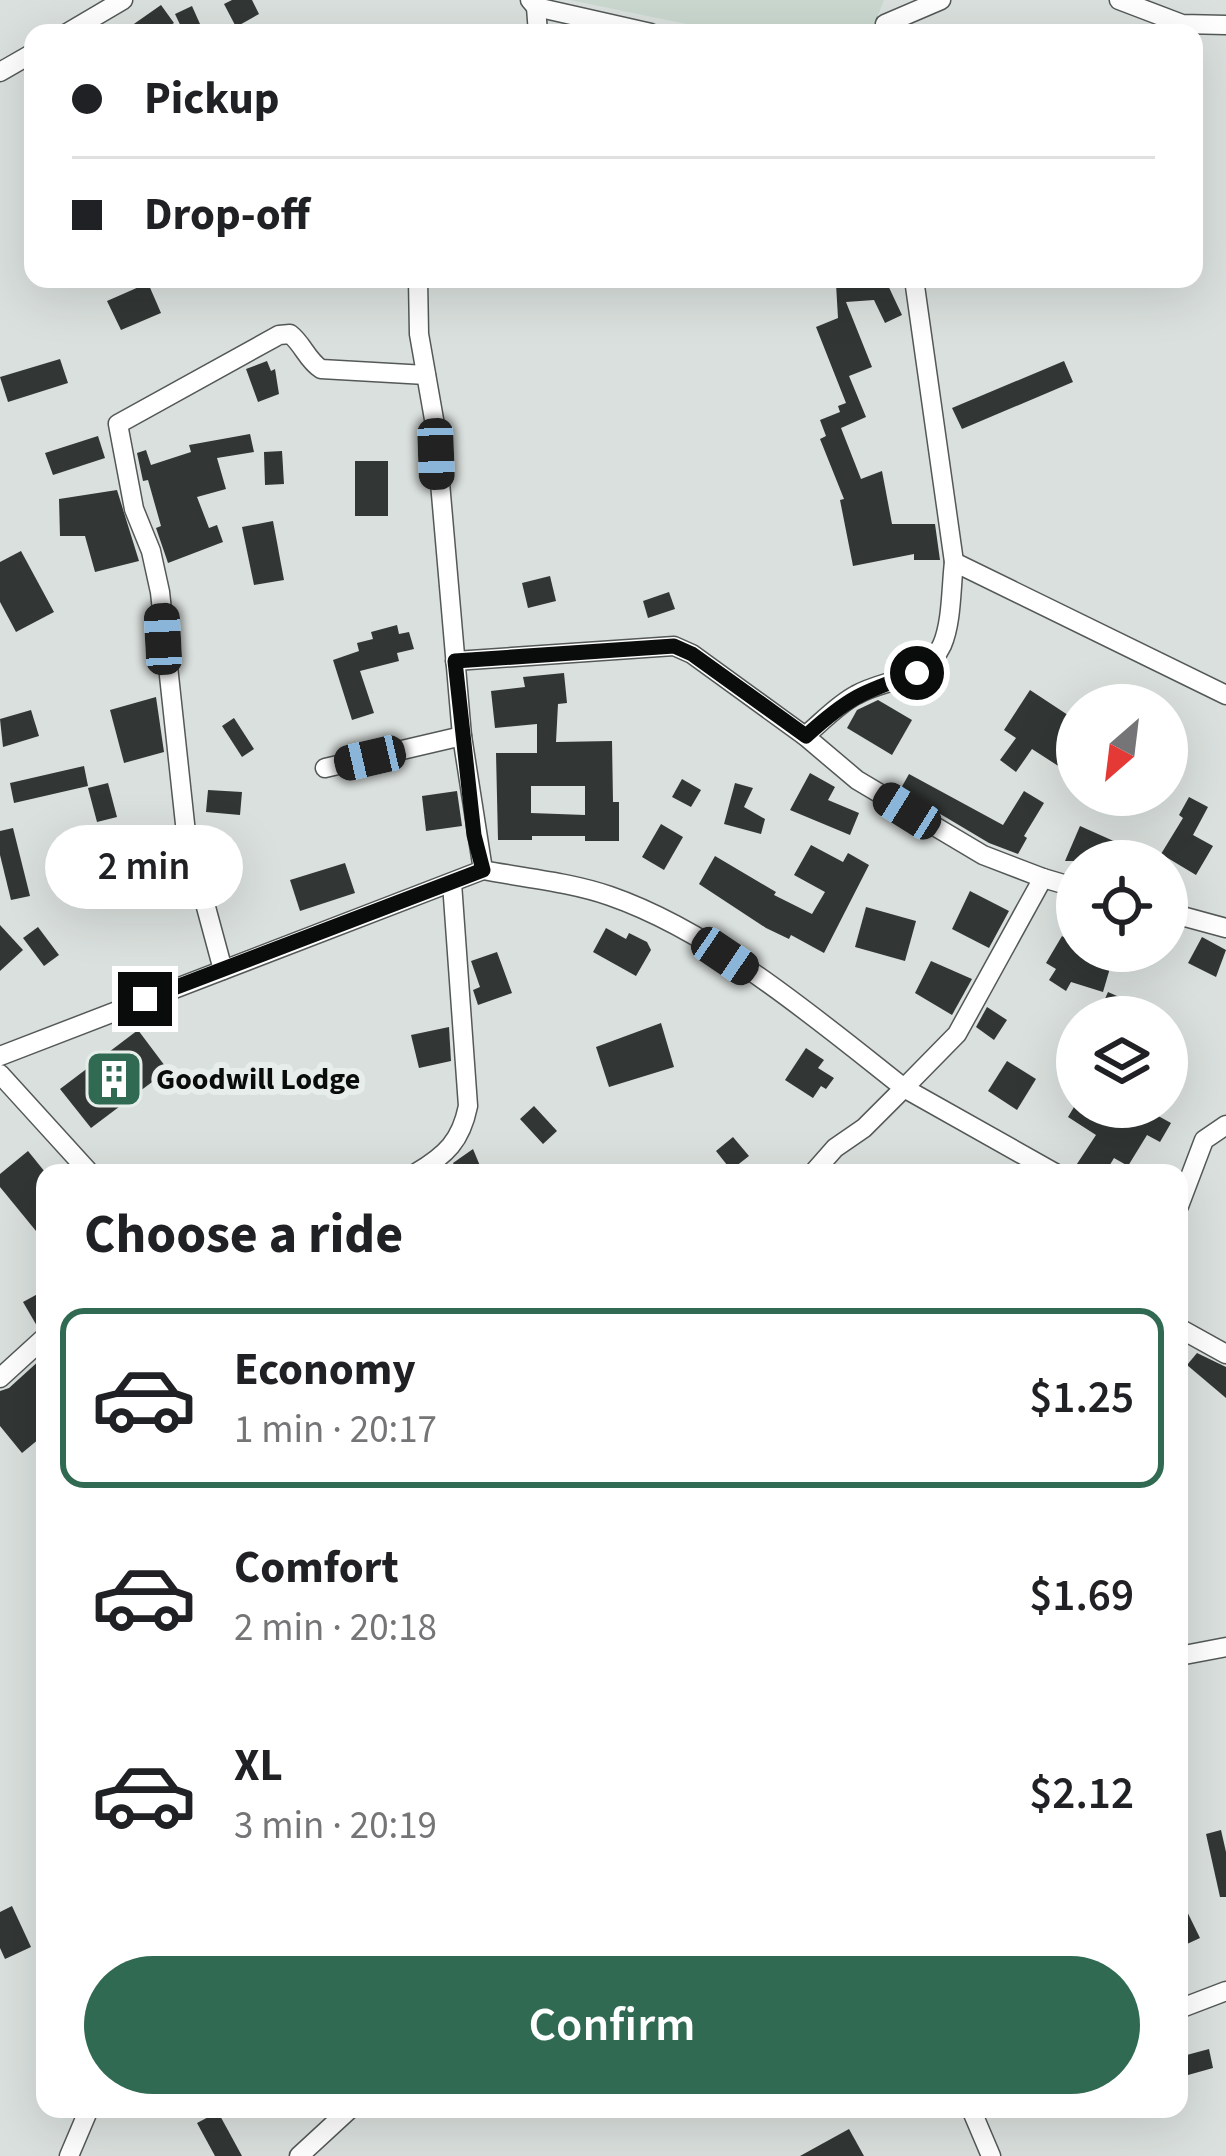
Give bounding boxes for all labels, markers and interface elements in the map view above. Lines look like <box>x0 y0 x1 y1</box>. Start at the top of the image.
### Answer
text: Pickup <box>144 67 280 131</box>
text: Drop-off <box>144 183 310 247</box>
car <box>417 417 455 491</box>
car <box>143 602 183 676</box>
route start <box>890 646 944 700</box>
north arrow <box>1056 684 1188 816</box>
map controls <box>1056 684 1188 1128</box>
car <box>331 732 409 784</box>
car <box>867 777 947 845</box>
callout: 2 min <box>46 825 244 909</box>
text: 2 min <box>98 839 190 895</box>
button: locate <box>1056 840 1188 972</box>
car <box>685 921 765 991</box>
route end <box>118 972 172 1026</box>
button: layers <box>1056 996 1188 1128</box>
building icon: Goodwill Lodge <box>83 1048 145 1110</box>
place label: Goodwill Lodge <box>156 1058 360 1101</box>
text: Choose a ride <box>84 1197 403 1274</box>
text: Economy <box>234 1338 416 1402</box>
icon: car <box>90 1344 198 1452</box>
text: $1.25 <box>1029 1366 1134 1430</box>
text: 1 min · 20:17 <box>234 1402 437 1458</box>
text: Comfort <box>234 1536 399 1600</box>
icon: car <box>90 1542 198 1650</box>
text: $1.69 <box>1029 1564 1134 1628</box>
text: 2 min · 20:18 <box>234 1600 437 1656</box>
text: XL <box>234 1734 283 1798</box>
icon: car <box>90 1740 198 1848</box>
text: $2.12 <box>1029 1762 1134 1826</box>
text: 3 min · 20:19 <box>234 1798 437 1854</box>
button: Confirm <box>84 1956 1140 2094</box>

